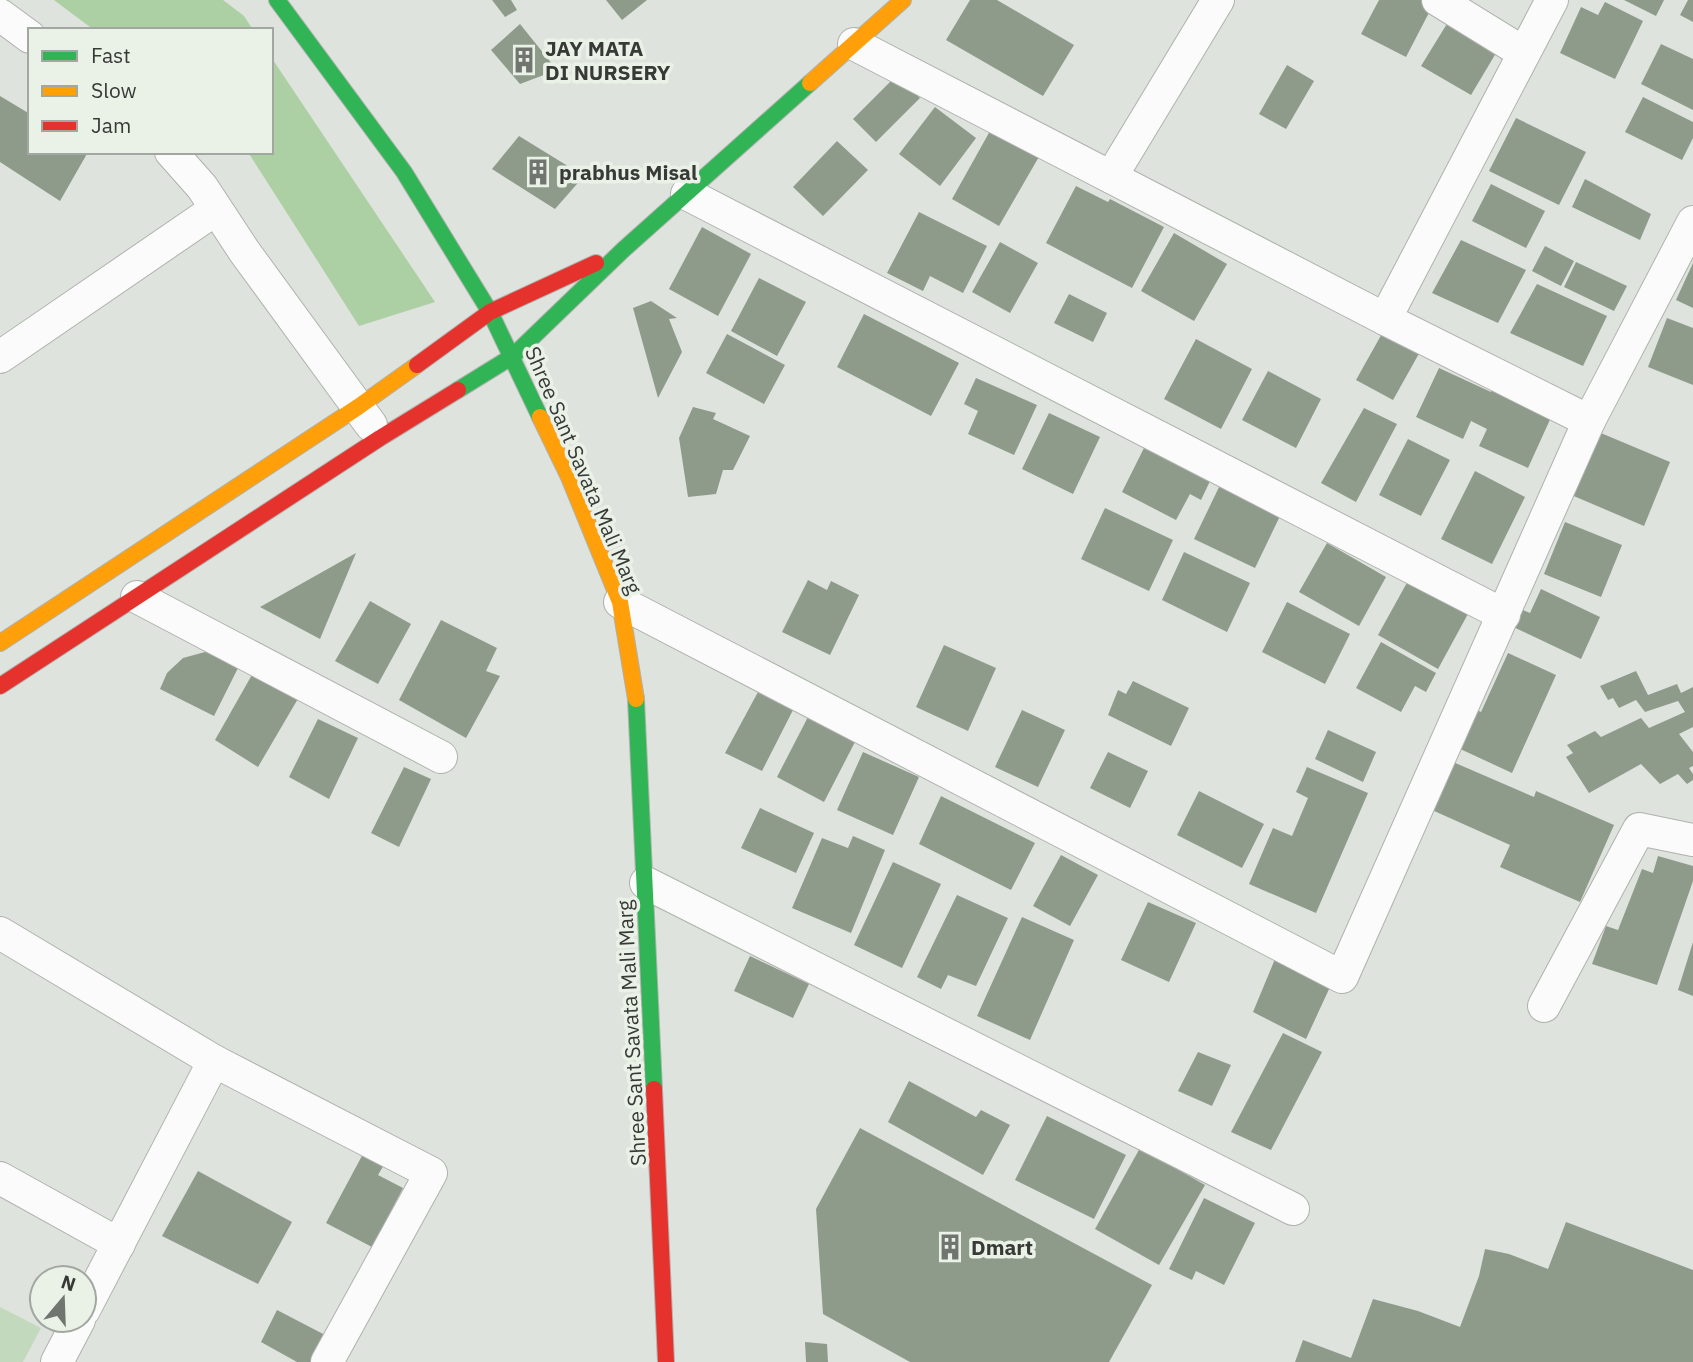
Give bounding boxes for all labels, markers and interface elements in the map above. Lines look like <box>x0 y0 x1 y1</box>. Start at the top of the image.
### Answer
legend <box>28 28 273 154</box>
place label: JAY MATA DI NURSERY <box>545 34 671 86</box>
text: Fast <box>91 41 131 69</box>
building icon: JAY MATA DI NURSERY <box>509 45 539 75</box>
text: Slow <box>91 76 137 104</box>
text: Jam <box>91 111 131 139</box>
building icon: prabhus Misal <box>523 157 553 187</box>
place label: prabhus Misal <box>559 158 697 186</box>
street label: Shree Sant Savata Mali Marg <box>519 342 649 598</box>
street label: Shree Sant Savata Mali Marg <box>610 899 652 1167</box>
building icon: Dmart <box>935 1232 965 1262</box>
place label: Dmart <box>971 1233 1033 1261</box>
north arrow <box>28 1264 98 1334</box>
text: N <box>58 1269 79 1297</box>

